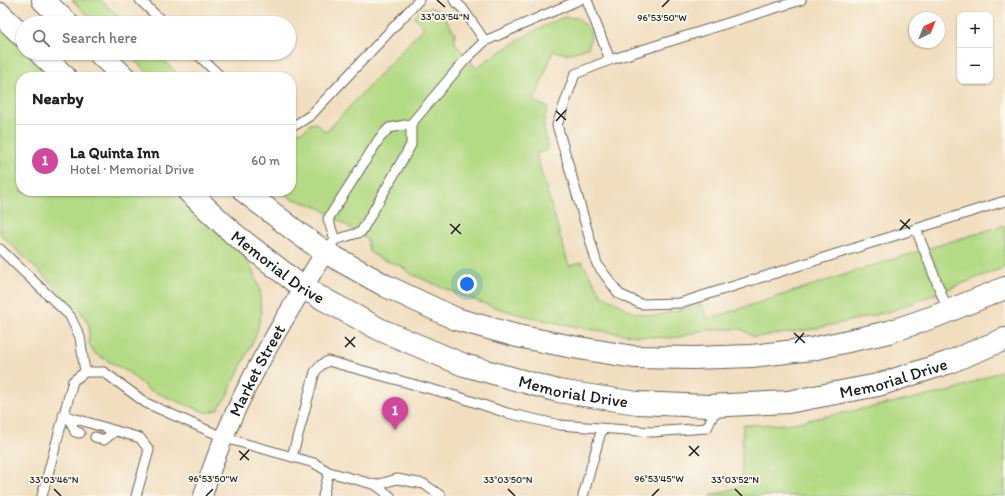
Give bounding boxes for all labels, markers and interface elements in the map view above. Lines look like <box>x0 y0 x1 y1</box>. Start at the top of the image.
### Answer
text: 33°03'54"N <box>421 10 470 23</box>
text: 96°53'50"W <box>637 11 687 24</box>
north arrow <box>909 12 945 48</box>
map controls <box>957 12 993 84</box>
button: + <box>957 12 993 48</box>
search box <box>16 16 296 60</box>
icon: search <box>30 27 52 49</box>
text: Search here <box>62 29 137 47</box>
button: − <box>957 48 993 84</box>
text: Nearby <box>32 88 84 108</box>
text: La Quinta Inn <box>70 144 159 162</box>
text: 1 <box>42 153 48 168</box>
text: 60 m <box>251 153 280 168</box>
text: Hotel · Memorial Drive <box>70 162 194 177</box>
street label: Memorial Drive <box>227 226 328 308</box>
your location <box>457 274 477 294</box>
street label: Market Street <box>224 321 289 419</box>
street label: Memorial Drive <box>838 354 950 402</box>
street label: Memorial Drive <box>516 371 629 412</box>
pin: 1 <box>382 397 408 430</box>
text: 96°53'50"W <box>188 472 238 485</box>
text: 96°53'45"W <box>634 472 684 485</box>
text: 33°03'46"N <box>29 473 79 486</box>
text: 33°03'50"N <box>483 473 533 486</box>
text: 33°03'52"N <box>711 473 759 486</box>

